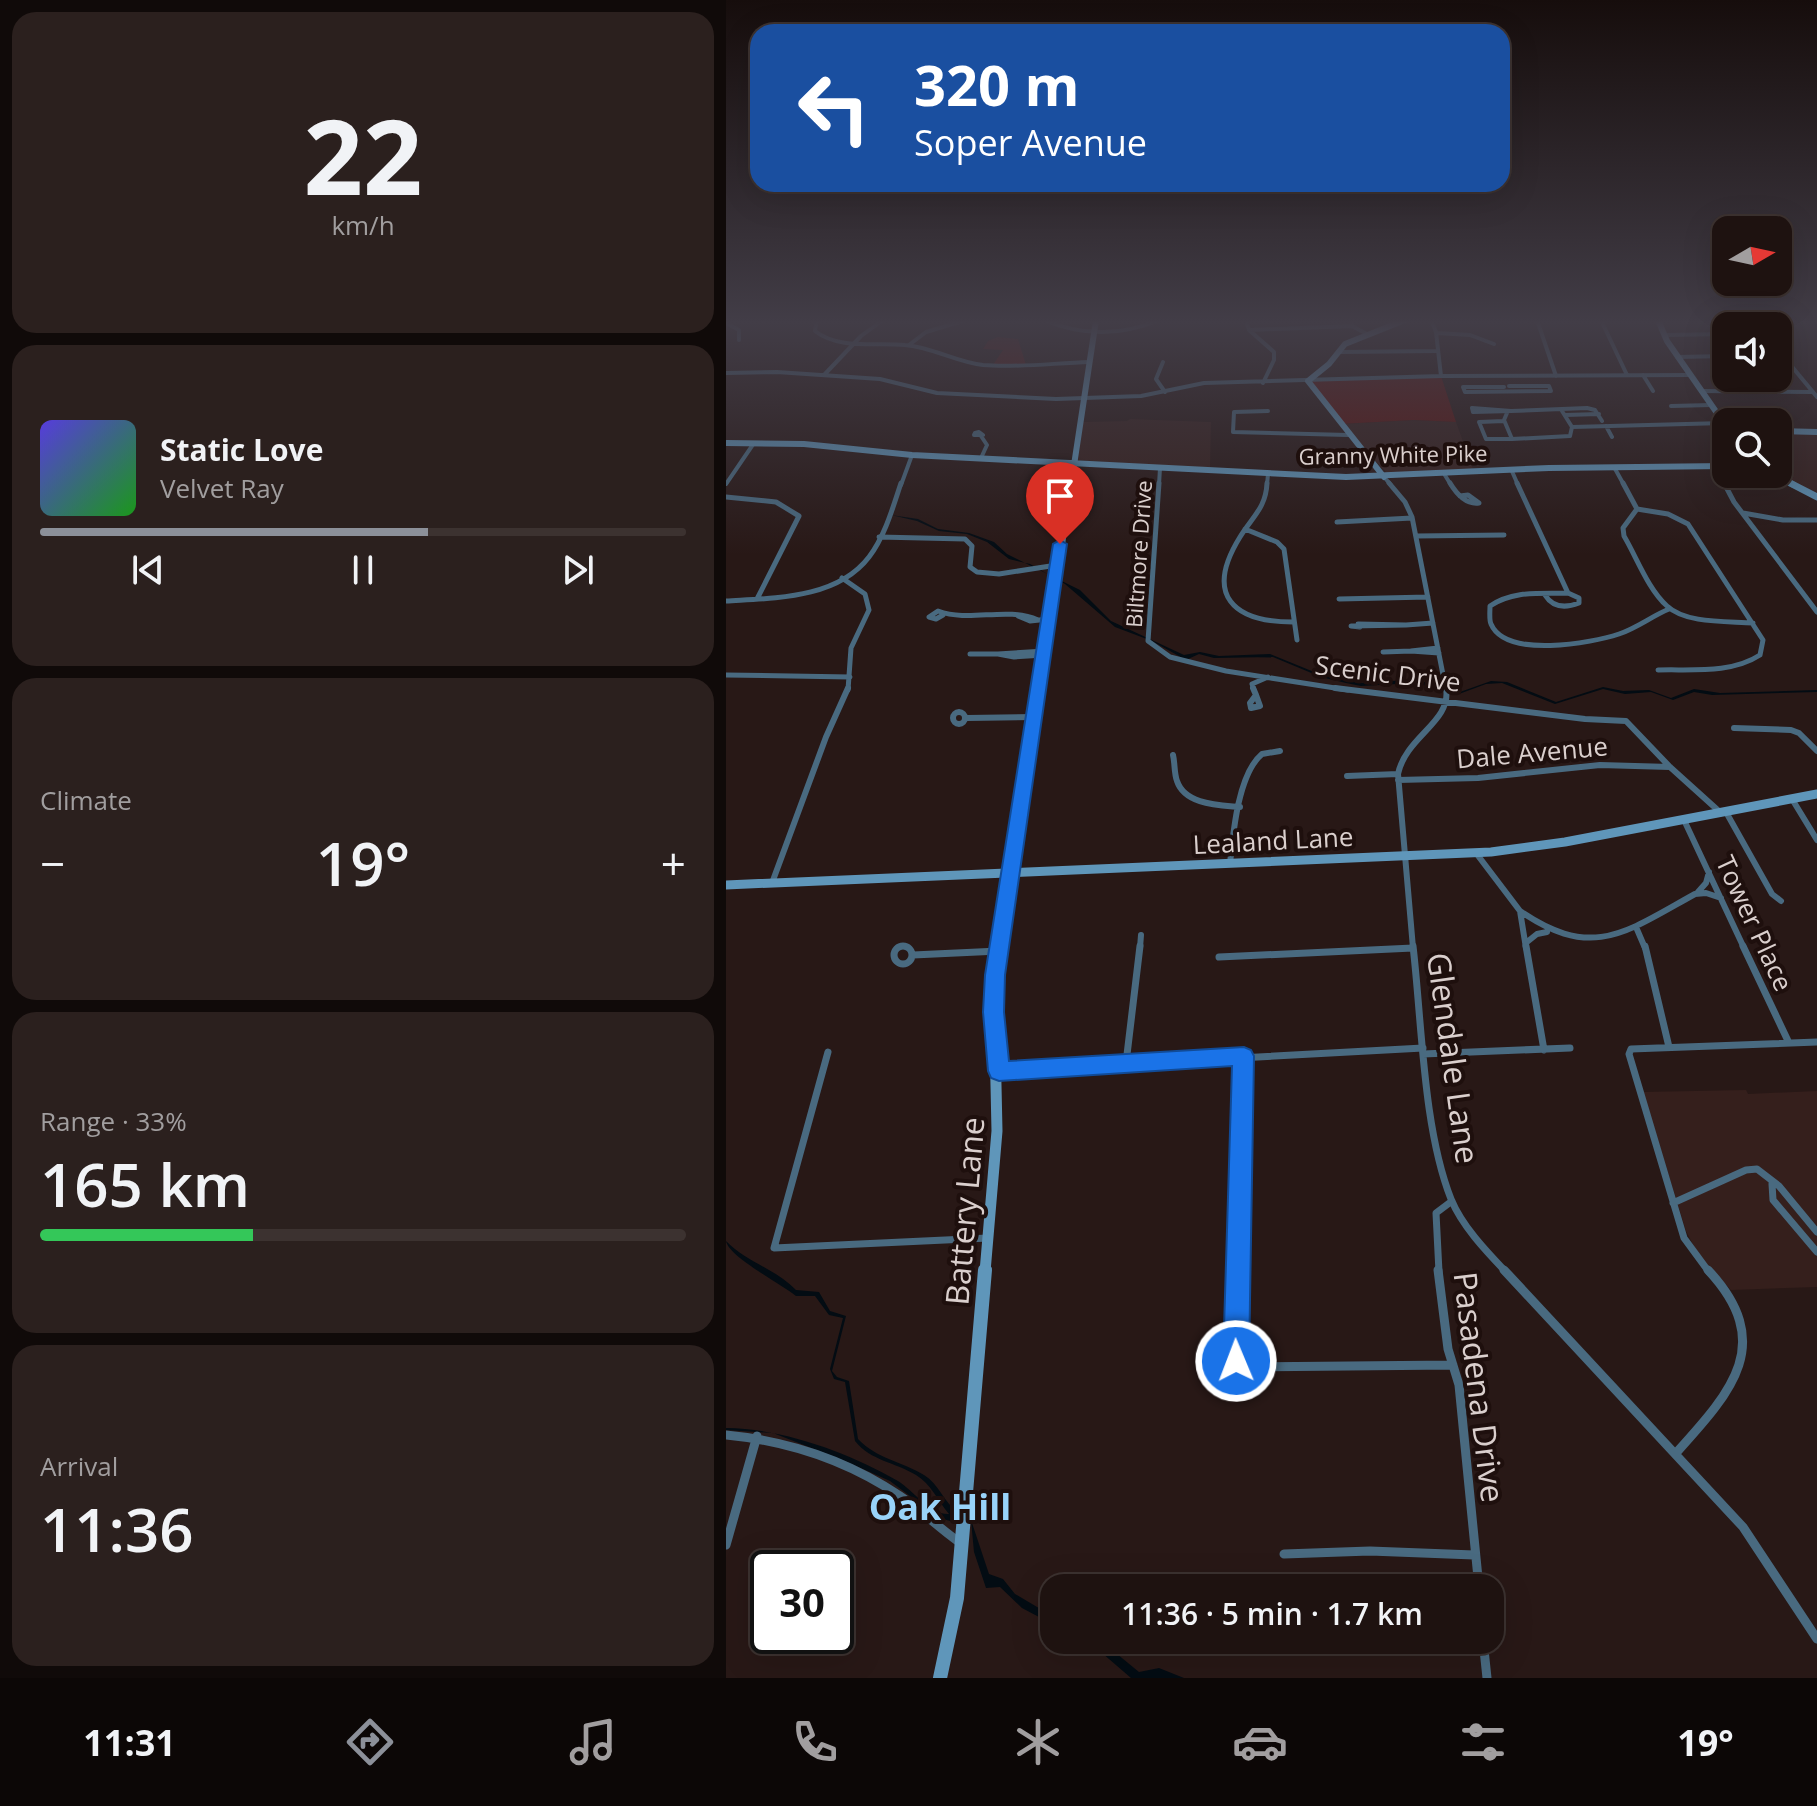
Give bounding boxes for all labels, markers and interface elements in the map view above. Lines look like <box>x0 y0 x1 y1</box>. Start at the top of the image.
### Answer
text: 320 m <box>914 46 1080 122</box>
icon: left <box>782 56 886 160</box>
text: 22 <box>304 84 422 225</box>
text: Soper Avenue <box>914 118 1147 167</box>
text: km/h <box>331 207 395 243</box>
north arrow <box>1712 216 1792 296</box>
map controls <box>1712 216 1792 488</box>
button: sound <box>1712 312 1792 392</box>
button: search <box>1712 408 1792 488</box>
text: Static Love <box>160 429 323 470</box>
street label: Granny White Pike <box>1298 437 1488 471</box>
pin <box>1026 462 1094 544</box>
text: Velvet Ray <box>160 470 284 506</box>
icon: arrive <box>1038 474 1082 518</box>
street label: Biltmore Drive <box>1118 479 1158 629</box>
icon: previous <box>126 548 170 592</box>
icon: pause <box>341 548 385 592</box>
icon: next <box>556 548 600 592</box>
street label: Scenic Drive <box>1313 646 1463 700</box>
street label: Dale Avenue <box>1455 727 1609 777</box>
text: Climate <box>40 782 132 818</box>
street label: Lealand Lane <box>1192 818 1354 862</box>
text: 19° <box>316 822 410 904</box>
text: − <box>40 833 65 893</box>
text: + <box>661 833 686 893</box>
street label: Tower Place <box>1708 849 1802 997</box>
street label: Glendale Lane <box>1418 950 1490 1166</box>
text: Range · 33% <box>40 1103 187 1139</box>
street label: Battery Lane <box>934 1115 994 1307</box>
text: 165 km <box>40 1143 250 1225</box>
street label: Pasadena Drive <box>1445 1269 1515 1505</box>
position arrow <box>1194 1319 1278 1403</box>
text: Arrival <box>40 1448 118 1484</box>
district label: Oak Hill <box>869 1482 1011 1531</box>
text: 11:36 <box>40 1488 194 1570</box>
speed limit sign: 30 <box>750 1550 854 1654</box>
text: 11:36 · 5 min · 1.7 km <box>1121 1593 1423 1634</box>
icon: directions <box>342 1714 398 1770</box>
icon: music <box>565 1714 621 1770</box>
icon: phone <box>787 1714 843 1770</box>
icon: climate <box>1010 1714 1066 1770</box>
icon: car <box>1232 1714 1288 1770</box>
icon: filters <box>1455 1714 1511 1770</box>
text: 11:31 <box>83 1718 176 1767</box>
text: 19° <box>1677 1718 1734 1767</box>

